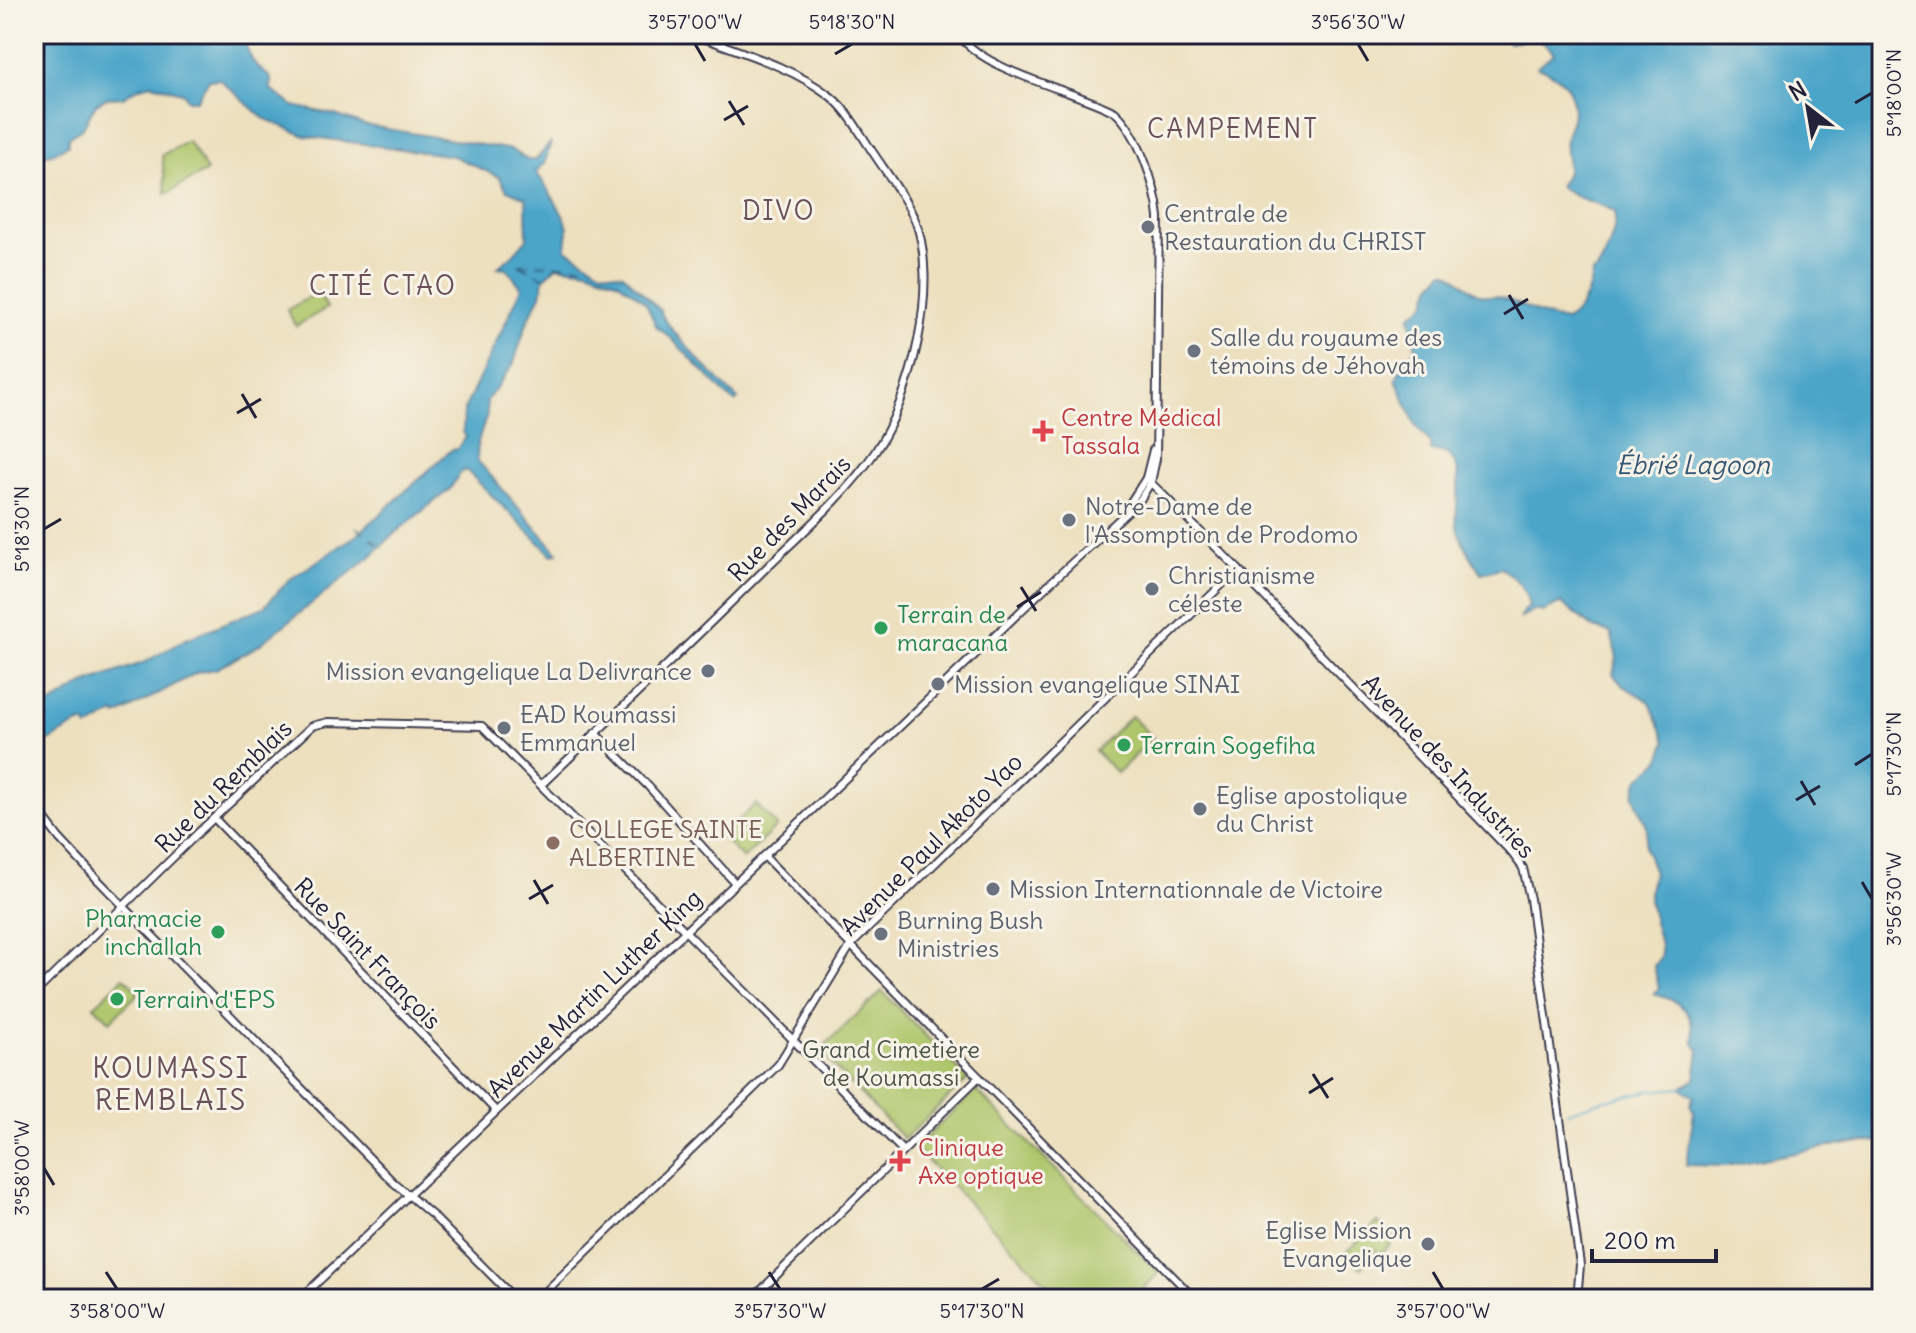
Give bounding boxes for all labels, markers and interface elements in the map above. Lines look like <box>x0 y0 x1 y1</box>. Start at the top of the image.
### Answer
text: 3°57'00"W <box>648 9 742 34</box>
text: 5°18'30"N <box>809 9 895 34</box>
text: 3°56'30"W <box>1311 9 1405 34</box>
text: 5°18'00"N <box>1881 49 1906 137</box>
north arrow <box>1768 68 1848 148</box>
text: N <box>1784 75 1811 107</box>
district label: CAMPEMENT <box>1147 112 1319 145</box>
district label: DIVO <box>742 194 816 227</box>
place label: Centrale de Restauration du CHRIST <box>1164 198 1426 256</box>
marker: Centrale de Restauration du CHRIST <box>1139 218 1157 236</box>
district label: CITÉ CTAO <box>309 268 457 302</box>
place label: Salle du royaume des témoins de Jéhovah <box>1210 322 1442 380</box>
marker: Salle du royaume des témoins de Jéhovah <box>1185 342 1203 360</box>
place label: Centre Médical Tassala <box>1061 402 1221 460</box>
marker: Centre Médical Tassala <box>1032 420 1054 442</box>
water label: Ébrié Lagoon <box>1616 448 1771 481</box>
street label: Rue des Marais <box>721 449 857 587</box>
text: 5°18'30"N <box>9 486 34 572</box>
place label: Notre-Dame de l'Assomption de Prodomo <box>1085 491 1358 549</box>
marker: Notre-Dame de l'Assomption de Prodomo <box>1060 511 1078 529</box>
place label: Christianisme céleste <box>1168 560 1315 618</box>
marker: Christianisme céleste <box>1143 580 1161 598</box>
place label: Terrain de maracana <box>897 599 1008 657</box>
marker: Terrain de maracana <box>872 619 890 637</box>
place label: Mission evangelique La Delivrance <box>325 656 692 686</box>
marker: Mission evangelique La Delivrance <box>699 662 717 680</box>
street label: Avenue des Industries <box>1356 668 1542 864</box>
place label: Mission evangelique SINAI <box>954 669 1240 699</box>
marker: Mission evangelique SINAI <box>929 675 947 693</box>
place label: EAD Koumassi Emmanuel <box>520 699 676 757</box>
text: 5°17'30"N <box>1881 712 1906 796</box>
street label: Rue du Remblais <box>148 713 298 859</box>
marker: EAD Koumassi Emmanuel <box>495 719 513 737</box>
place label: Terrain Sogefiha <box>1140 730 1316 760</box>
marker: Terrain Sogefiha <box>1115 736 1133 754</box>
street label: Avenue Paul Akoto Yao <box>834 747 1028 941</box>
place label: Eglise apostolique du Christ <box>1216 780 1408 838</box>
marker: Eglise apostolique du Christ <box>1191 800 1209 818</box>
place label: COLLEGE SAINTE ALBERTINE <box>569 814 762 872</box>
marker: COLLEGE SAINTE ALBERTINE <box>544 834 562 852</box>
text: 3°56'30"W <box>1881 852 1906 946</box>
street label: Rue Saint François <box>288 871 448 1035</box>
place label: Mission Internationnale de Victoire <box>1009 874 1383 904</box>
marker: Mission Internationnale de Victoire <box>984 880 1002 898</box>
street label: Avenue Martin Luther King <box>480 883 708 1103</box>
place label: Pharmacie inchallah <box>85 903 202 961</box>
place label: Burning Bush Ministries <box>897 905 1043 963</box>
marker: Pharmacie inchallah <box>209 923 227 941</box>
marker: Burning Bush Ministries <box>872 925 890 943</box>
place label: Terrain d'EPS <box>133 984 275 1014</box>
marker: Terrain d'EPS <box>108 990 126 1008</box>
park label: Grand Cimetière de Koumassi <box>802 1034 980 1092</box>
district label: KOUMASSI REMBLAIS <box>92 1050 250 1118</box>
text: 3°58'00"W <box>9 1120 34 1216</box>
place label: Clinique Axe optique <box>918 1132 1044 1190</box>
marker: Clinique Axe optique <box>889 1150 911 1172</box>
scale bar <box>1592 1213 1716 1263</box>
place label: Eglise Mission Evangelique <box>1265 1215 1412 1273</box>
text: 200 m <box>1604 1225 1676 1255</box>
marker: Eglise Mission Evangelique <box>1419 1235 1437 1253</box>
text: 3°58'00"W <box>69 1298 165 1323</box>
text: 3°57'30"W <box>734 1298 826 1323</box>
text: 5°17'30"N <box>940 1298 1024 1323</box>
text: 3°57'00"W <box>1396 1298 1490 1323</box>

